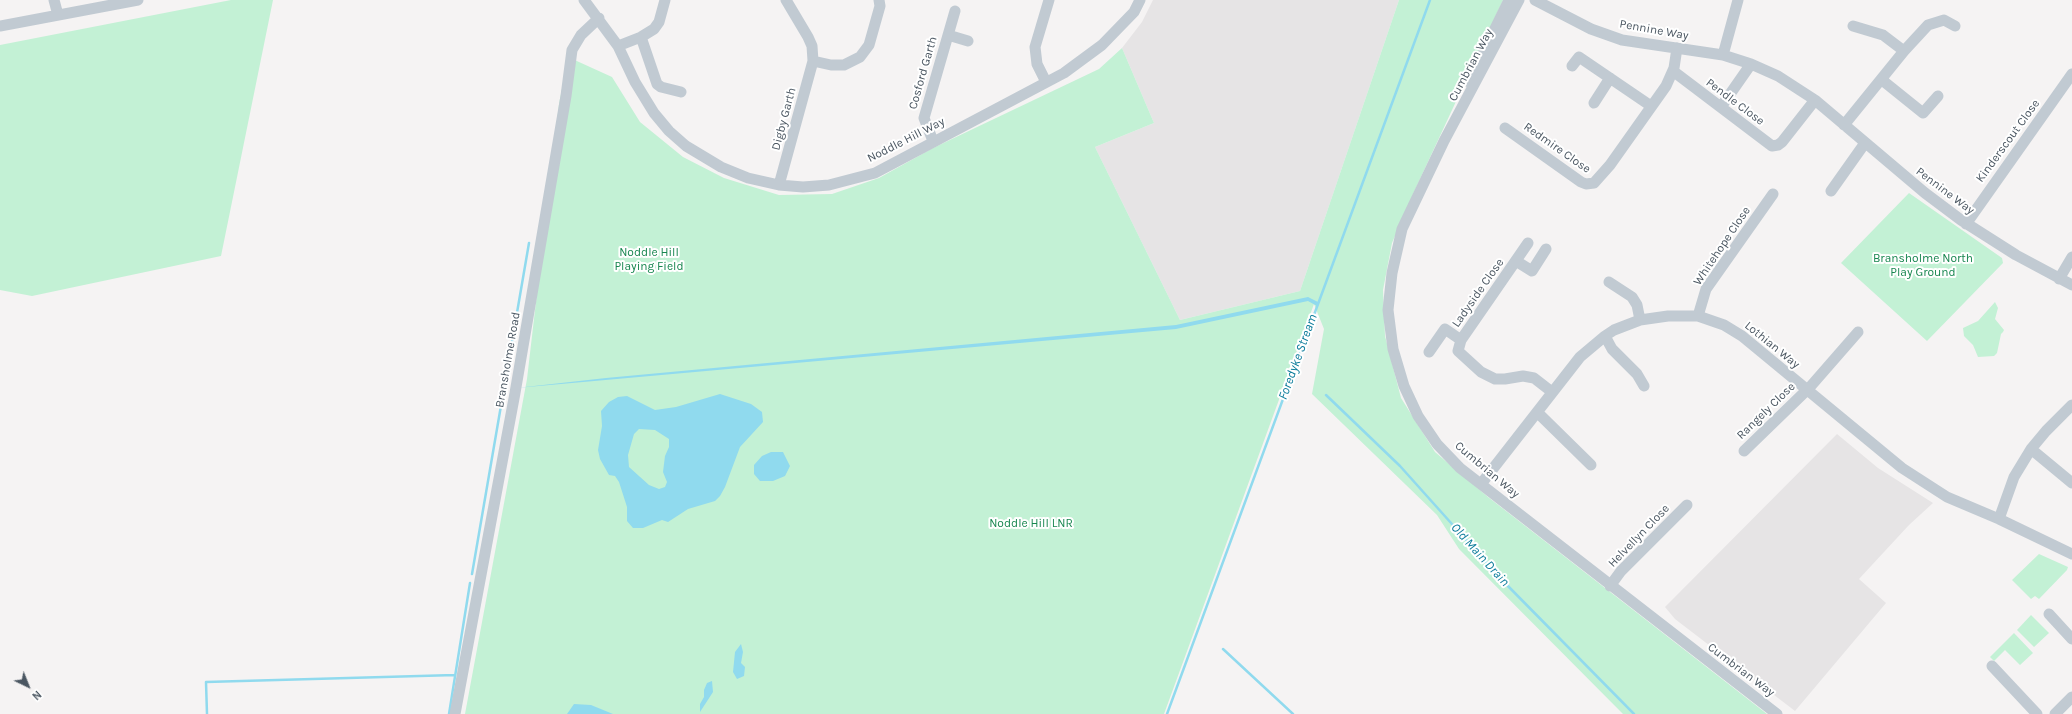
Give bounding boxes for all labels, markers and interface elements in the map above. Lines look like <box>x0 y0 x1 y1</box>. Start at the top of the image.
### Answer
street label: Pennine Way <box>1618 17 1690 43</box>
street label: Cumbrian Way <box>1446 26 1496 104</box>
street label: Cosford Garth <box>906 35 940 111</box>
street label: Pendle Close <box>1703 75 1767 129</box>
street label: Digby Garth <box>769 86 799 152</box>
street label: Kinderscout Close <box>1973 97 2043 185</box>
street label: Noddle Hill Way <box>865 114 947 166</box>
street label: Redmire Close <box>1521 120 1593 176</box>
street label: Pennine Way <box>1913 164 1977 218</box>
street label: Whitehope Close <box>1690 204 1754 288</box>
park label: Noddle Hill Playing Field <box>614 246 684 274</box>
park label: Bransholme North Play Ground <box>1873 252 1973 280</box>
street label: Ladyside Close <box>1449 256 1507 330</box>
street label: Bransholme Road <box>492 311 524 409</box>
water label: Foredyke Stream <box>1275 312 1321 402</box>
street label: Lothian Way <box>1742 318 1802 372</box>
street label: Rangely Close <box>1734 380 1798 442</box>
street label: Cumbrian Way <box>1452 439 1522 501</box>
street label: Helvellyn Close <box>1605 502 1673 570</box>
park label: Noddle Hill LNR <box>989 517 1073 531</box>
water label: Old Main Drain <box>1448 520 1512 590</box>
street label: Cumbrian Way <box>1705 640 1777 700</box>
north arrow <box>8 666 48 706</box>
text: N <box>29 688 44 703</box>

